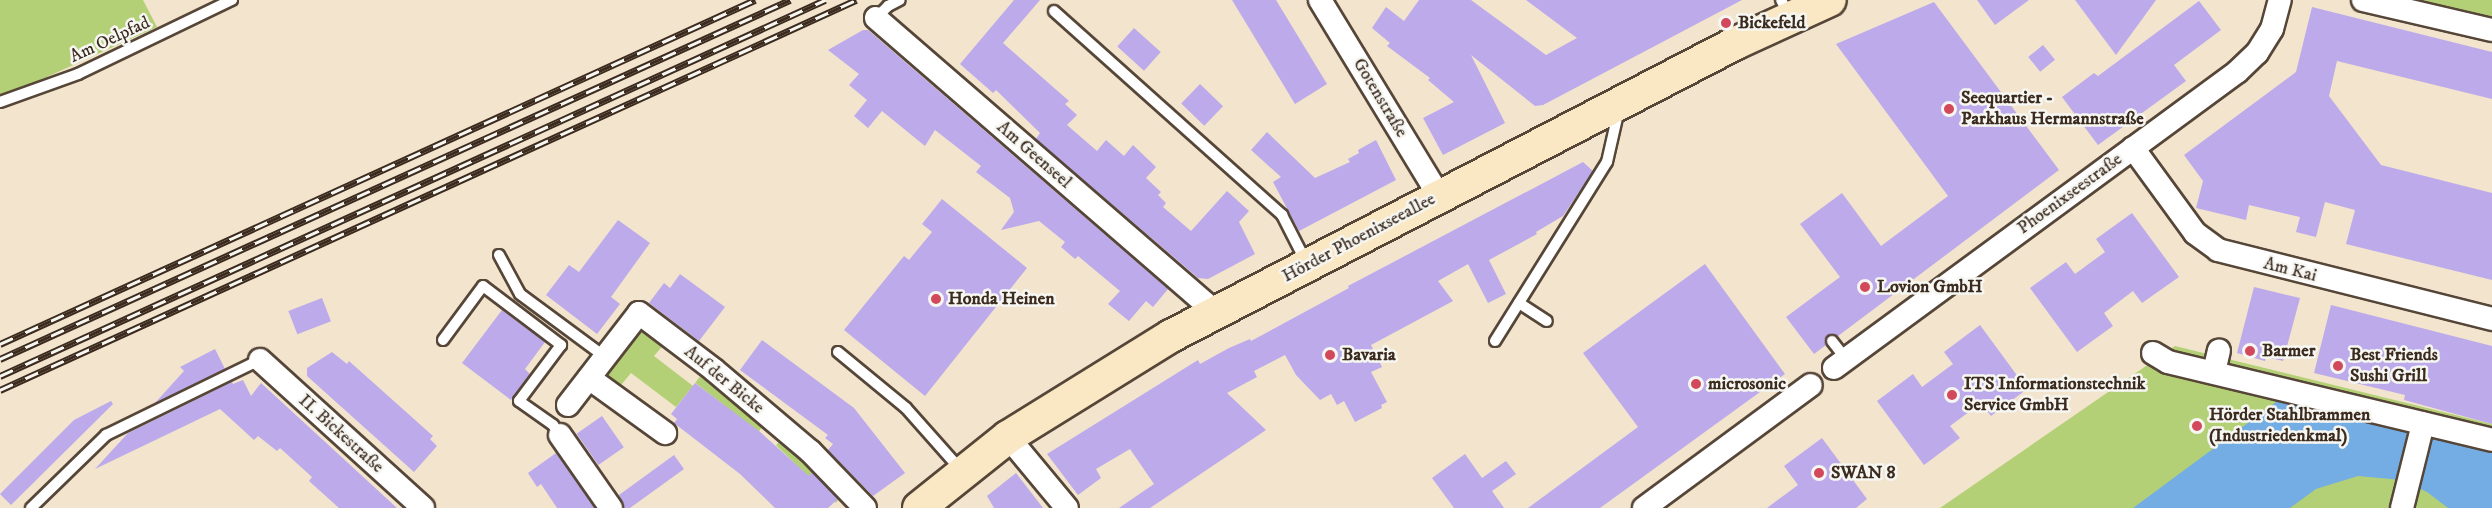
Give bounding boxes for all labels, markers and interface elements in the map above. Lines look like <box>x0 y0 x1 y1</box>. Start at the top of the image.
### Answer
street label: Am Oelpfad <box>67 12 153 68</box>
place label: Bickefeld <box>1738 12 1805 34</box>
marker: Bickefeld <box>1719 16 1733 30</box>
street label: Gotenstraße <box>1348 55 1412 141</box>
place label: Seequartier - Parkhaus Hermannstraße <box>1961 88 2144 130</box>
marker: Seequartier - Parkhaus Hermannstraße <box>1942 102 1956 116</box>
street label: Am Geenseel <box>992 117 1076 193</box>
street label: Phoenixseestraße <box>2013 149 2127 239</box>
street label: Hörder Phoenixseeallee <box>1279 188 1439 288</box>
street label: Am Kai <box>2261 253 2319 287</box>
place label: Lovion GmbH <box>1877 276 1983 298</box>
marker: Lovion GmbH <box>1858 280 1872 294</box>
place label: Honda Heinen <box>948 288 1055 310</box>
marker: Honda Heinen <box>929 292 943 306</box>
place label: Barmer <box>2262 340 2315 362</box>
street label: Auf der Bicke <box>680 341 768 419</box>
place label: Bavaria <box>1342 344 1396 366</box>
marker: Barmer <box>2243 344 2257 358</box>
place label: Best Friends Sushi Grill <box>2350 345 2438 388</box>
marker: Bavaria <box>1323 348 1337 362</box>
marker: Best Friends Sushi Grill <box>2331 359 2345 373</box>
place label: microsonic <box>1708 373 1786 395</box>
place label: ITS Informationstechnik Service GmbH <box>1964 374 2145 416</box>
marker: microsonic <box>1689 377 1703 391</box>
marker: ITS Informationstechnik Service GmbH <box>1945 388 1959 402</box>
street label: II. Bickestraße <box>294 390 388 478</box>
place label: Hörder Stahlbrammen (Industriedenkmal) <box>2209 405 2370 448</box>
marker: Hörder Stahlbrammen (Industriedenkmal) <box>2190 419 2204 433</box>
place label: SWAN 8 <box>1831 462 1895 484</box>
marker: SWAN 8 <box>1812 466 1826 480</box>

